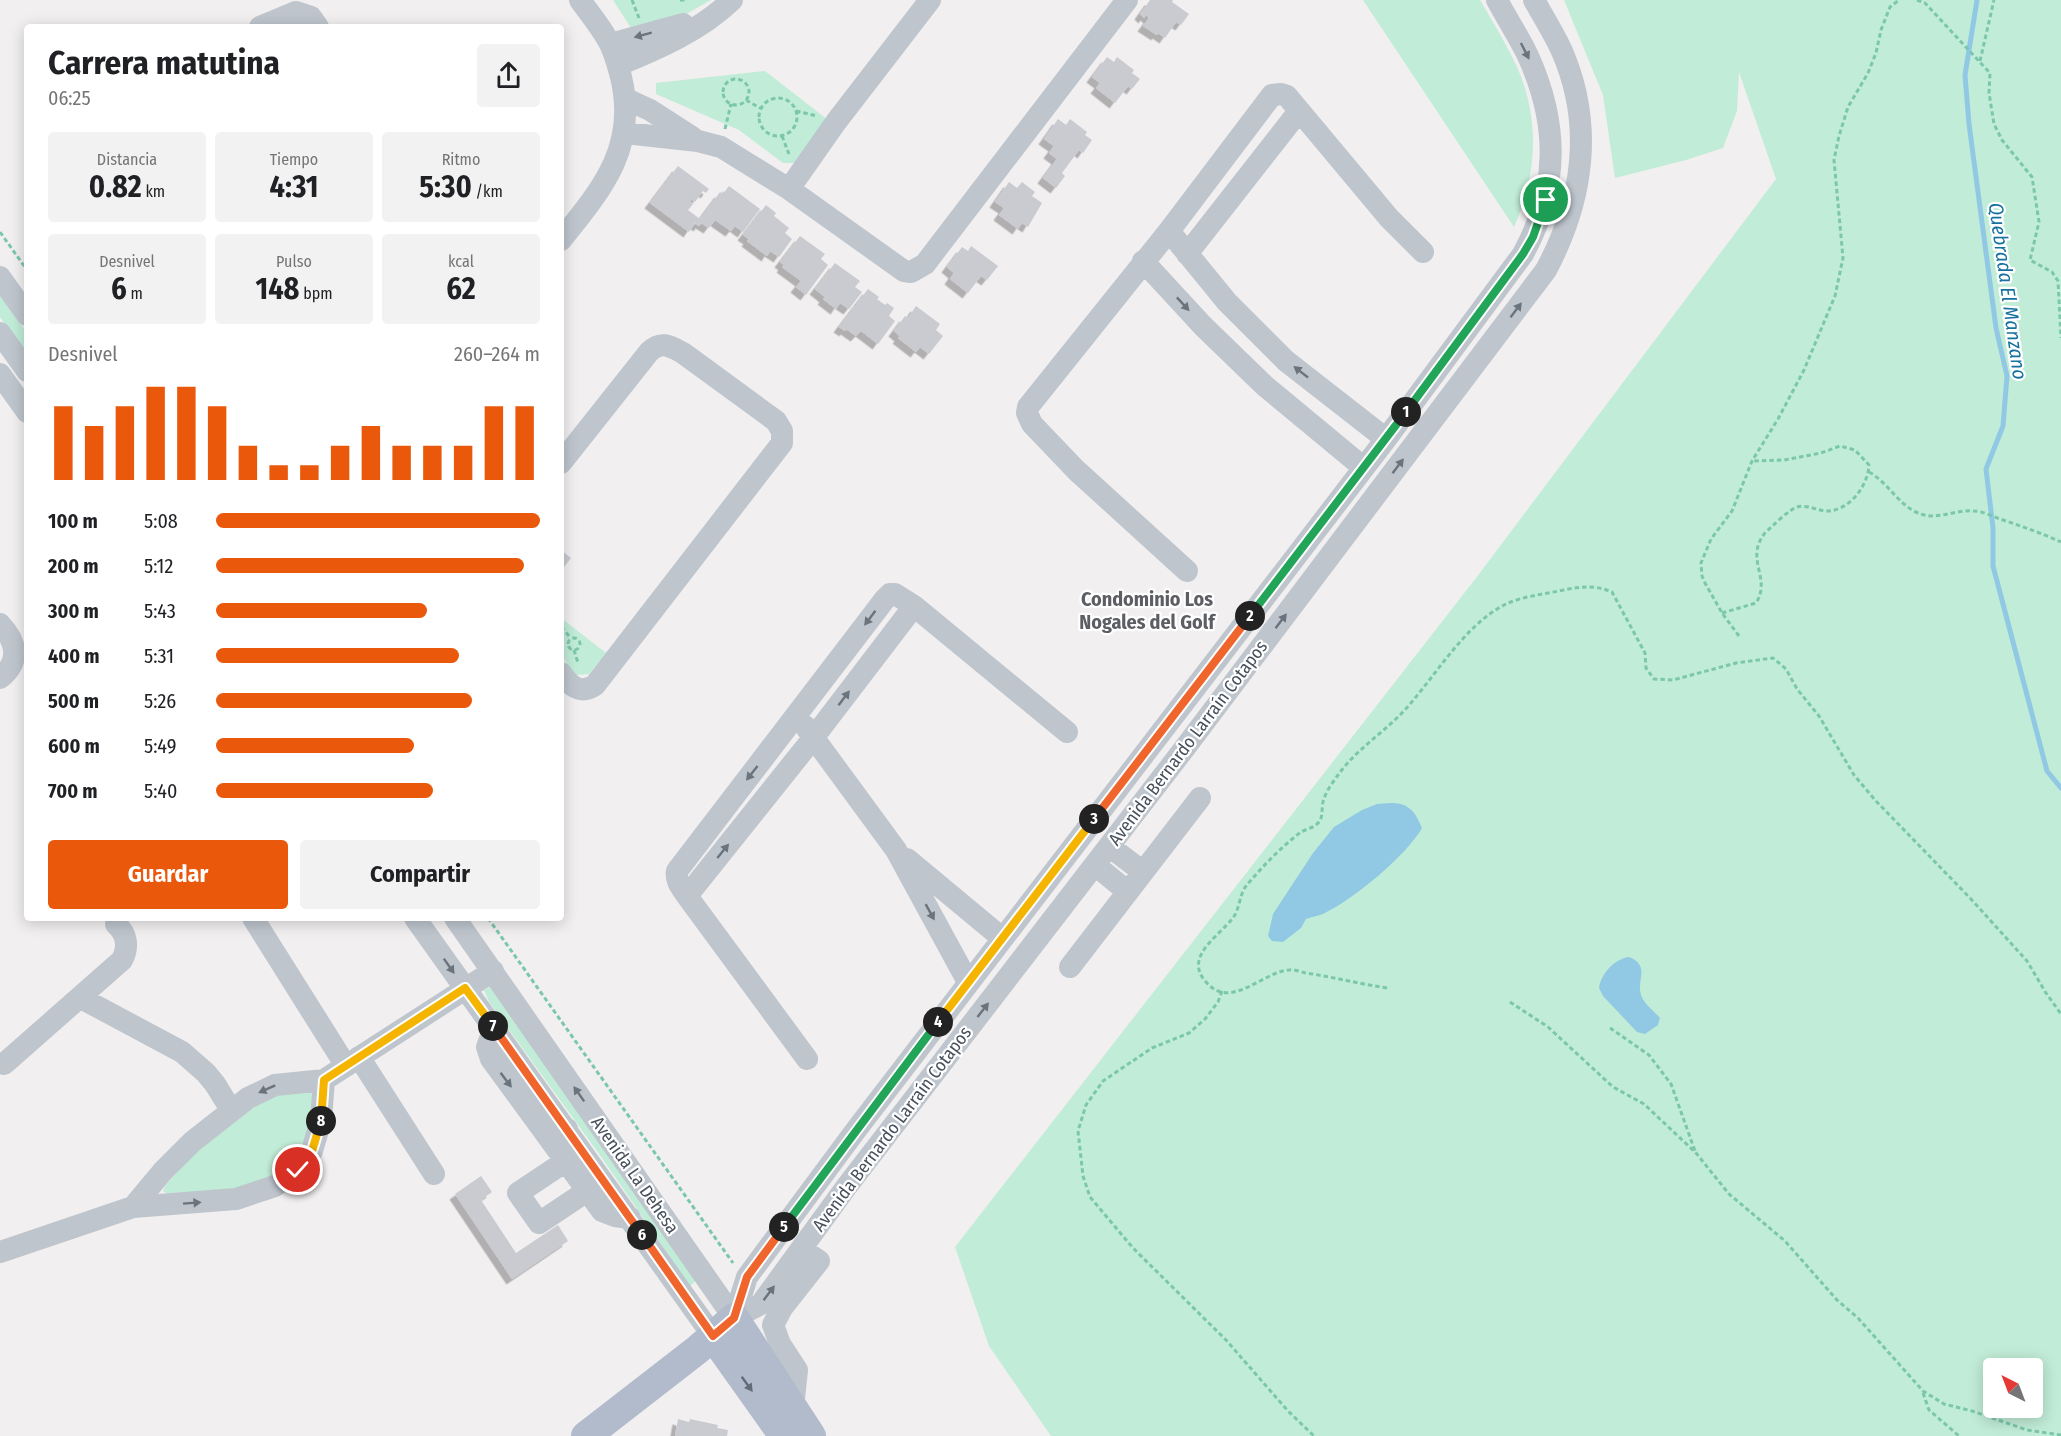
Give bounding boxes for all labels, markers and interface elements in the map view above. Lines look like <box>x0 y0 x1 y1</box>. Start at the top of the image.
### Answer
one-way arrow <box>634 31 652 40</box>
text: Carrera matutina <box>48 43 280 83</box>
one-way arrow <box>1520 43 1530 60</box>
button: share <box>477 44 540 107</box>
text: 06:25 <box>48 86 91 110</box>
text: Distancia <box>97 150 157 169</box>
text: Tiempo <box>270 150 318 169</box>
text: Ritmo <box>442 150 480 169</box>
text: 0.82 <box>89 169 142 205</box>
text: 4:31 <box>269 169 319 205</box>
text: 5:30 <box>419 169 472 205</box>
pin <box>1520 174 1571 225</box>
text: km <box>142 182 165 201</box>
text: /km <box>472 182 503 201</box>
icon: arrive <box>1529 183 1562 216</box>
water label: Quebrada El Manzano <box>1984 201 2032 381</box>
text: Desnivel <box>99 252 155 271</box>
text: Pulso <box>276 252 312 271</box>
text: kcal <box>448 252 474 271</box>
text: 6 <box>111 271 127 307</box>
text: 148 <box>255 271 299 307</box>
text: 62 <box>446 271 476 307</box>
text: m <box>127 284 143 303</box>
text: bpm <box>299 284 333 303</box>
one-way arrow <box>1176 297 1190 312</box>
one-way arrow <box>1509 303 1521 318</box>
text: Desnivel <box>48 342 118 366</box>
text: 260–264 m <box>454 342 540 366</box>
one-way arrow <box>1293 367 1308 379</box>
pin: 1 <box>1391 397 1421 427</box>
text: 1 <box>1403 402 1409 421</box>
one-way arrow <box>1392 458 1404 474</box>
text: 100 m <box>48 509 98 533</box>
text: 5:08 <box>144 509 178 533</box>
text: 200 m <box>48 554 99 578</box>
text: 5:12 <box>144 554 173 578</box>
district label: Condominio Los Nogales del Golf <box>1079 587 1216 634</box>
text: 300 m <box>48 599 99 623</box>
text: 5:43 <box>144 599 176 623</box>
pin: 2 <box>1235 601 1265 631</box>
text: 2 <box>1246 606 1254 625</box>
one-way arrow <box>864 610 877 626</box>
one-way arrow <box>1274 614 1286 629</box>
street label: Avenida Bernardo Larraín Cotapos <box>1104 636 1272 850</box>
text: 400 m <box>48 644 100 668</box>
text: 5:31 <box>144 644 174 668</box>
text: 500 m <box>48 689 99 713</box>
text: 5:26 <box>144 689 176 713</box>
one-way arrow <box>838 690 850 705</box>
text: 600 m <box>48 734 100 758</box>
text: 5:49 <box>144 734 176 758</box>
one-way arrow <box>746 765 759 781</box>
text: 700 m <box>48 779 98 803</box>
text: 5:40 <box>144 779 177 803</box>
pin: 3 <box>1079 804 1109 834</box>
text: 3 <box>1090 809 1098 828</box>
button: Guardar <box>48 840 288 909</box>
button: Compartir <box>300 840 540 909</box>
one-way arrow <box>717 843 729 858</box>
one-way arrow <box>925 903 935 920</box>
one-way arrow <box>443 957 455 973</box>
one-way arrow <box>977 1002 989 1017</box>
pin: 4 <box>923 1007 953 1037</box>
pin: 7 <box>478 1011 508 1041</box>
text: 4 <box>934 1012 942 1031</box>
text: 7 <box>490 1016 496 1035</box>
street label: Avenida Bernardo Larraín Cotapos <box>808 1022 976 1236</box>
one-way arrow <box>499 1072 511 1087</box>
one-way arrow <box>258 1084 275 1093</box>
one-way arrow <box>573 1086 585 1102</box>
pin: 8 <box>306 1106 336 1136</box>
text: 8 <box>317 1111 325 1130</box>
street label: Avenida La Dehesa <box>586 1112 684 1238</box>
pin <box>272 1144 323 1195</box>
icon: check <box>281 1153 314 1186</box>
one-way arrow <box>182 1198 201 1207</box>
pin: 5 <box>769 1212 799 1242</box>
text: 5 <box>780 1217 788 1236</box>
pin: 6 <box>627 1220 657 1250</box>
text: 6 <box>638 1225 646 1244</box>
one-way arrow <box>763 1285 775 1300</box>
north arrow <box>1983 1358 2043 1418</box>
map controls <box>1983 1358 2043 1418</box>
one-way arrow <box>741 1375 753 1391</box>

